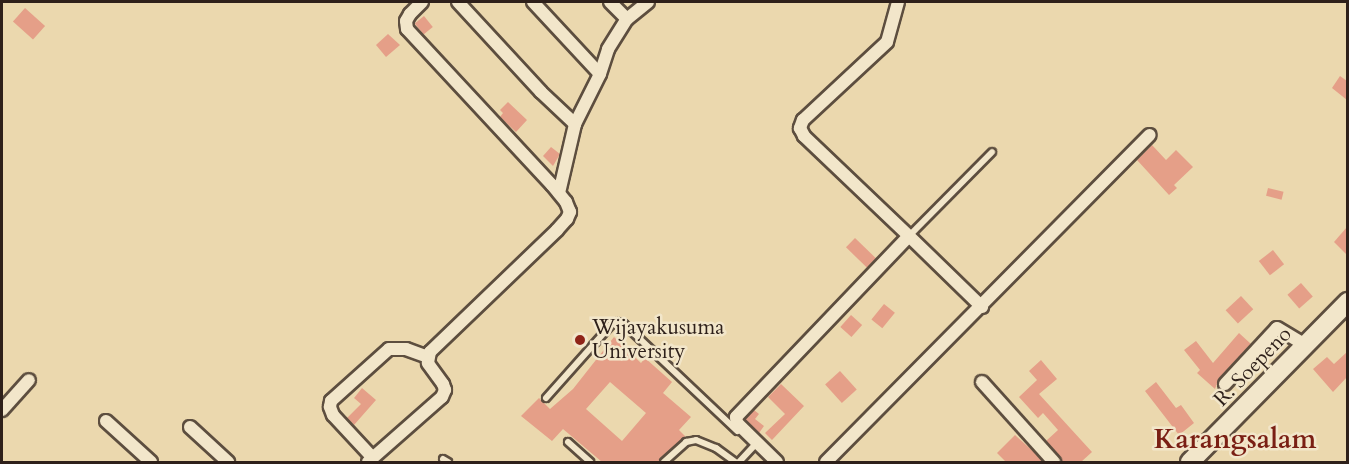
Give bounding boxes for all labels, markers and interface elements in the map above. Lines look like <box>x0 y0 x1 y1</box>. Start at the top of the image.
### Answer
place label: Wijayakusuma University <box>592 315 724 365</box>
street label: R. Soepeno <box>1209 322 1297 412</box>
marker: Wijayakusuma University <box>573 333 587 347</box>
district label: Karangsalam <box>1154 424 1316 456</box>

